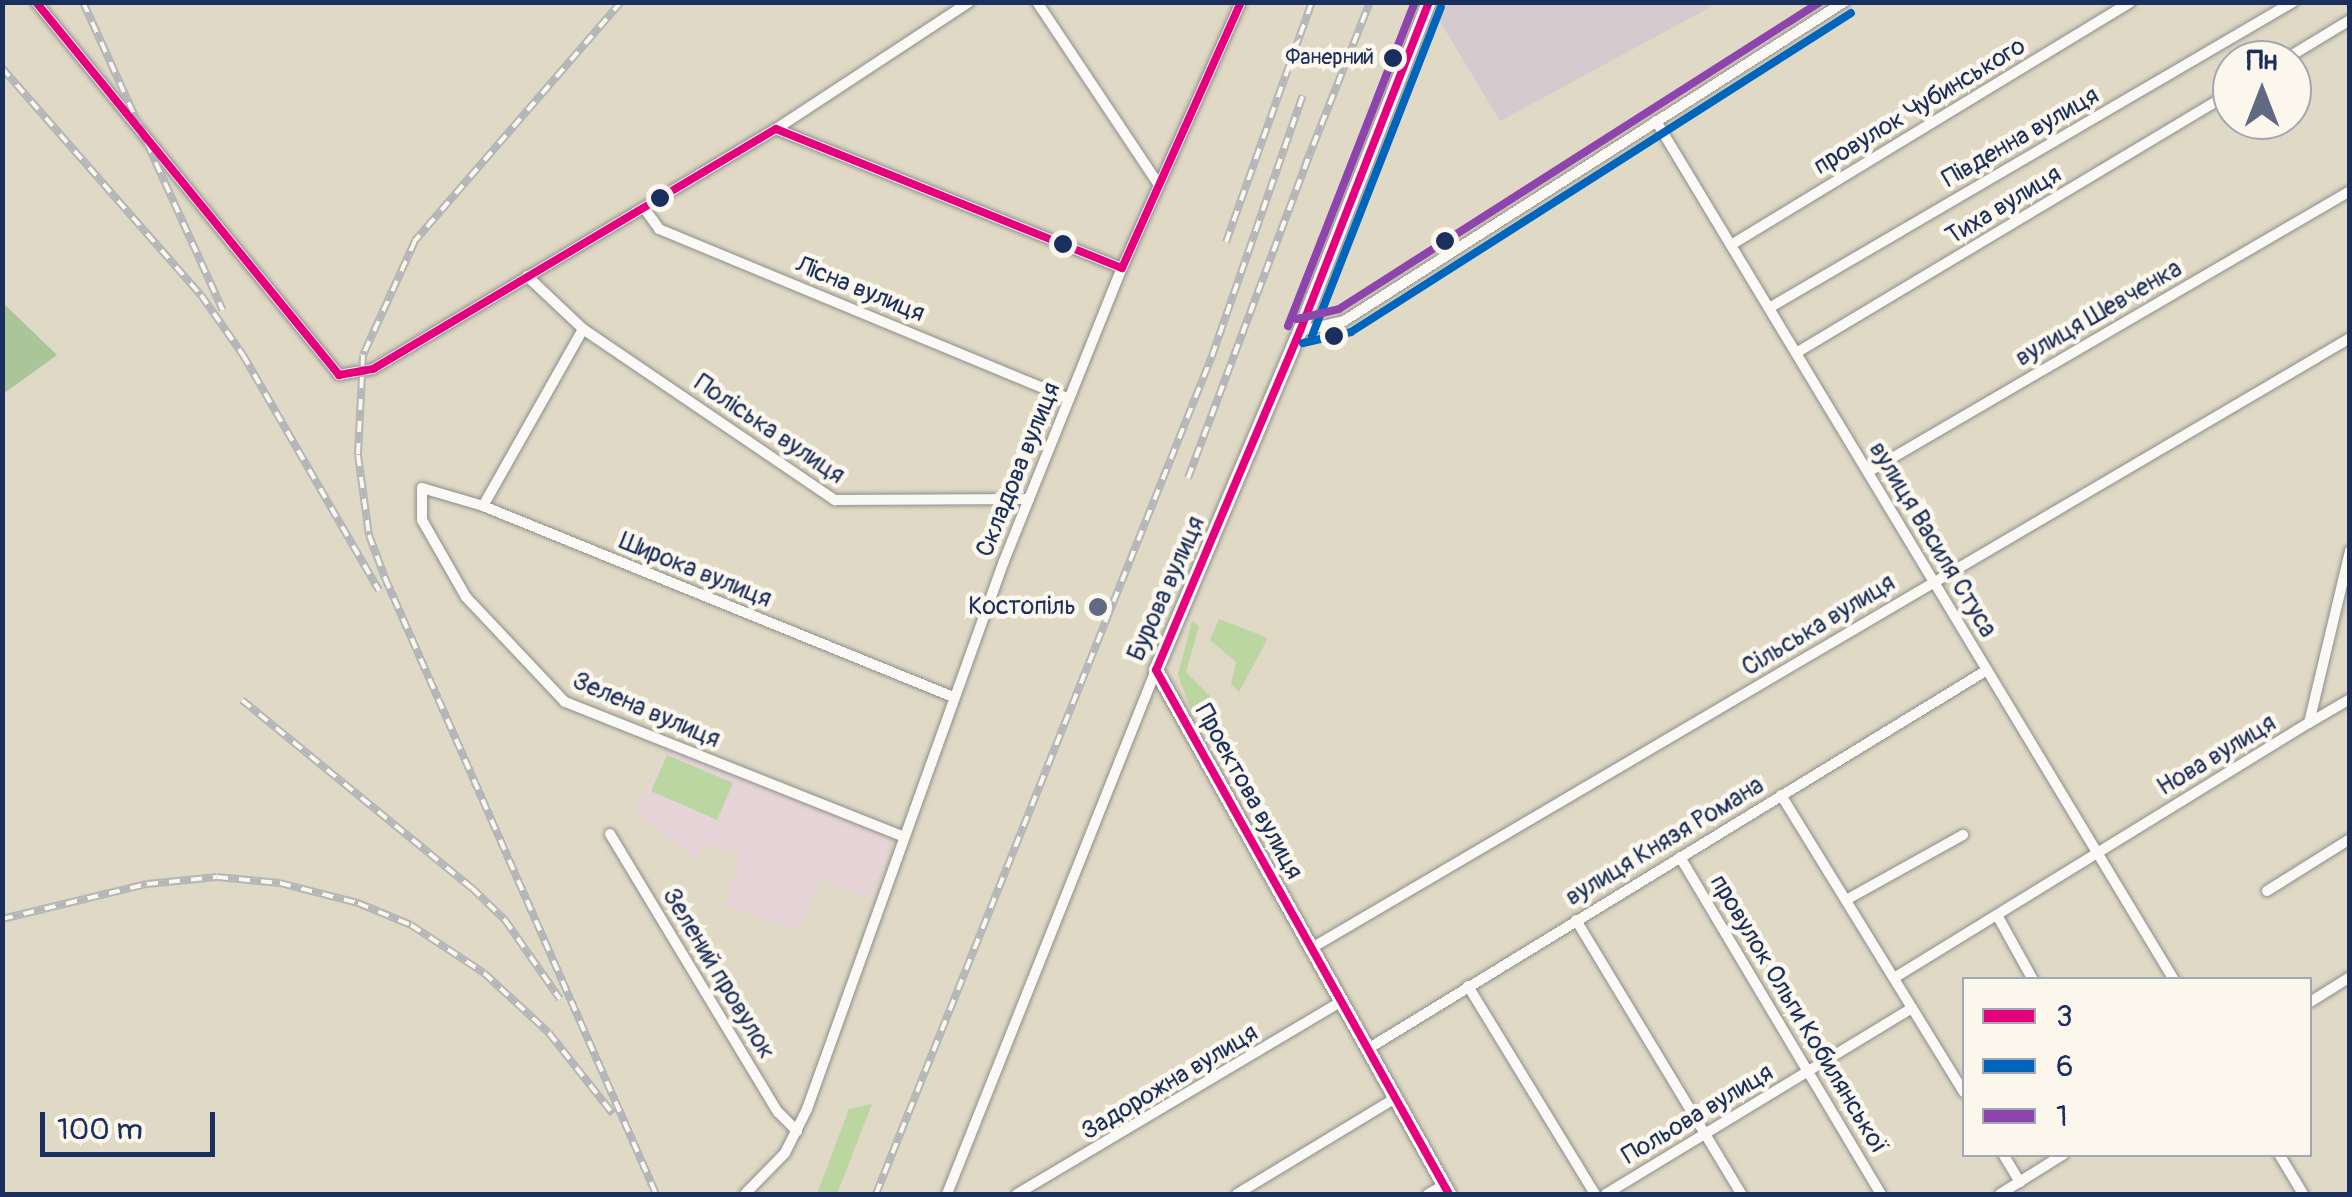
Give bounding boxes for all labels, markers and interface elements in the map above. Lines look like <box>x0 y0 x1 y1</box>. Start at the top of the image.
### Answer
street label: провулок Чубинського <box>1809 32 2031 182</box>
north arrow <box>2212 40 2312 140</box>
text: Пн <box>2247 44 2277 79</box>
place label: Фанерний <box>1285 45 1374 71</box>
marker: Фанерний <box>1383 48 1403 68</box>
street label: Південна вулиця <box>1937 81 2105 195</box>
street label: Тиха вулиця <box>1941 160 2067 252</box>
unlabelled marker <box>650 188 670 208</box>
unlabelled marker <box>1435 231 1455 251</box>
unlabelled marker <box>1053 234 1073 254</box>
street label: Лісна вулиця <box>791 251 929 329</box>
street label: вулиця Шевченка <box>2010 254 2188 374</box>
unlabelled marker <box>1324 326 1344 346</box>
street label: Поліська вулиця <box>688 369 850 491</box>
street label: Складова вулиця <box>970 378 1068 562</box>
street label: вулиця Василя Стуса <box>1862 437 2002 643</box>
street label: Бурова вулиця <box>1122 512 1212 666</box>
street label: Широка вулиця <box>615 527 775 615</box>
street label: Сільська вулиця <box>1737 569 1901 683</box>
place label: Костопіль <box>968 592 1076 622</box>
marker: Костопіль <box>1085 594 1111 620</box>
street label: Зелена вулиця <box>568 667 724 755</box>
street label: Проектова вулиця <box>1188 699 1308 885</box>
street label: Нова вулиця <box>2152 709 2282 803</box>
street label: вулиця Князя Романа <box>1560 771 1770 913</box>
street label: провулок Ольги Кобилянської <box>1702 870 1894 1160</box>
street label: Зелений провулок <box>655 883 781 1065</box>
legend <box>1962 977 2312 1157</box>
text: 3 <box>2056 998 2073 1035</box>
street label: Задорожна вулиця <box>1076 1019 1264 1147</box>
text: 6 <box>2056 1048 2073 1085</box>
street label: Польова вулиця <box>1617 1058 1779 1172</box>
scale bar <box>45 1092 220 1154</box>
text: 1 <box>2056 1098 2068 1135</box>
text: 100 m <box>57 1111 143 1148</box>

